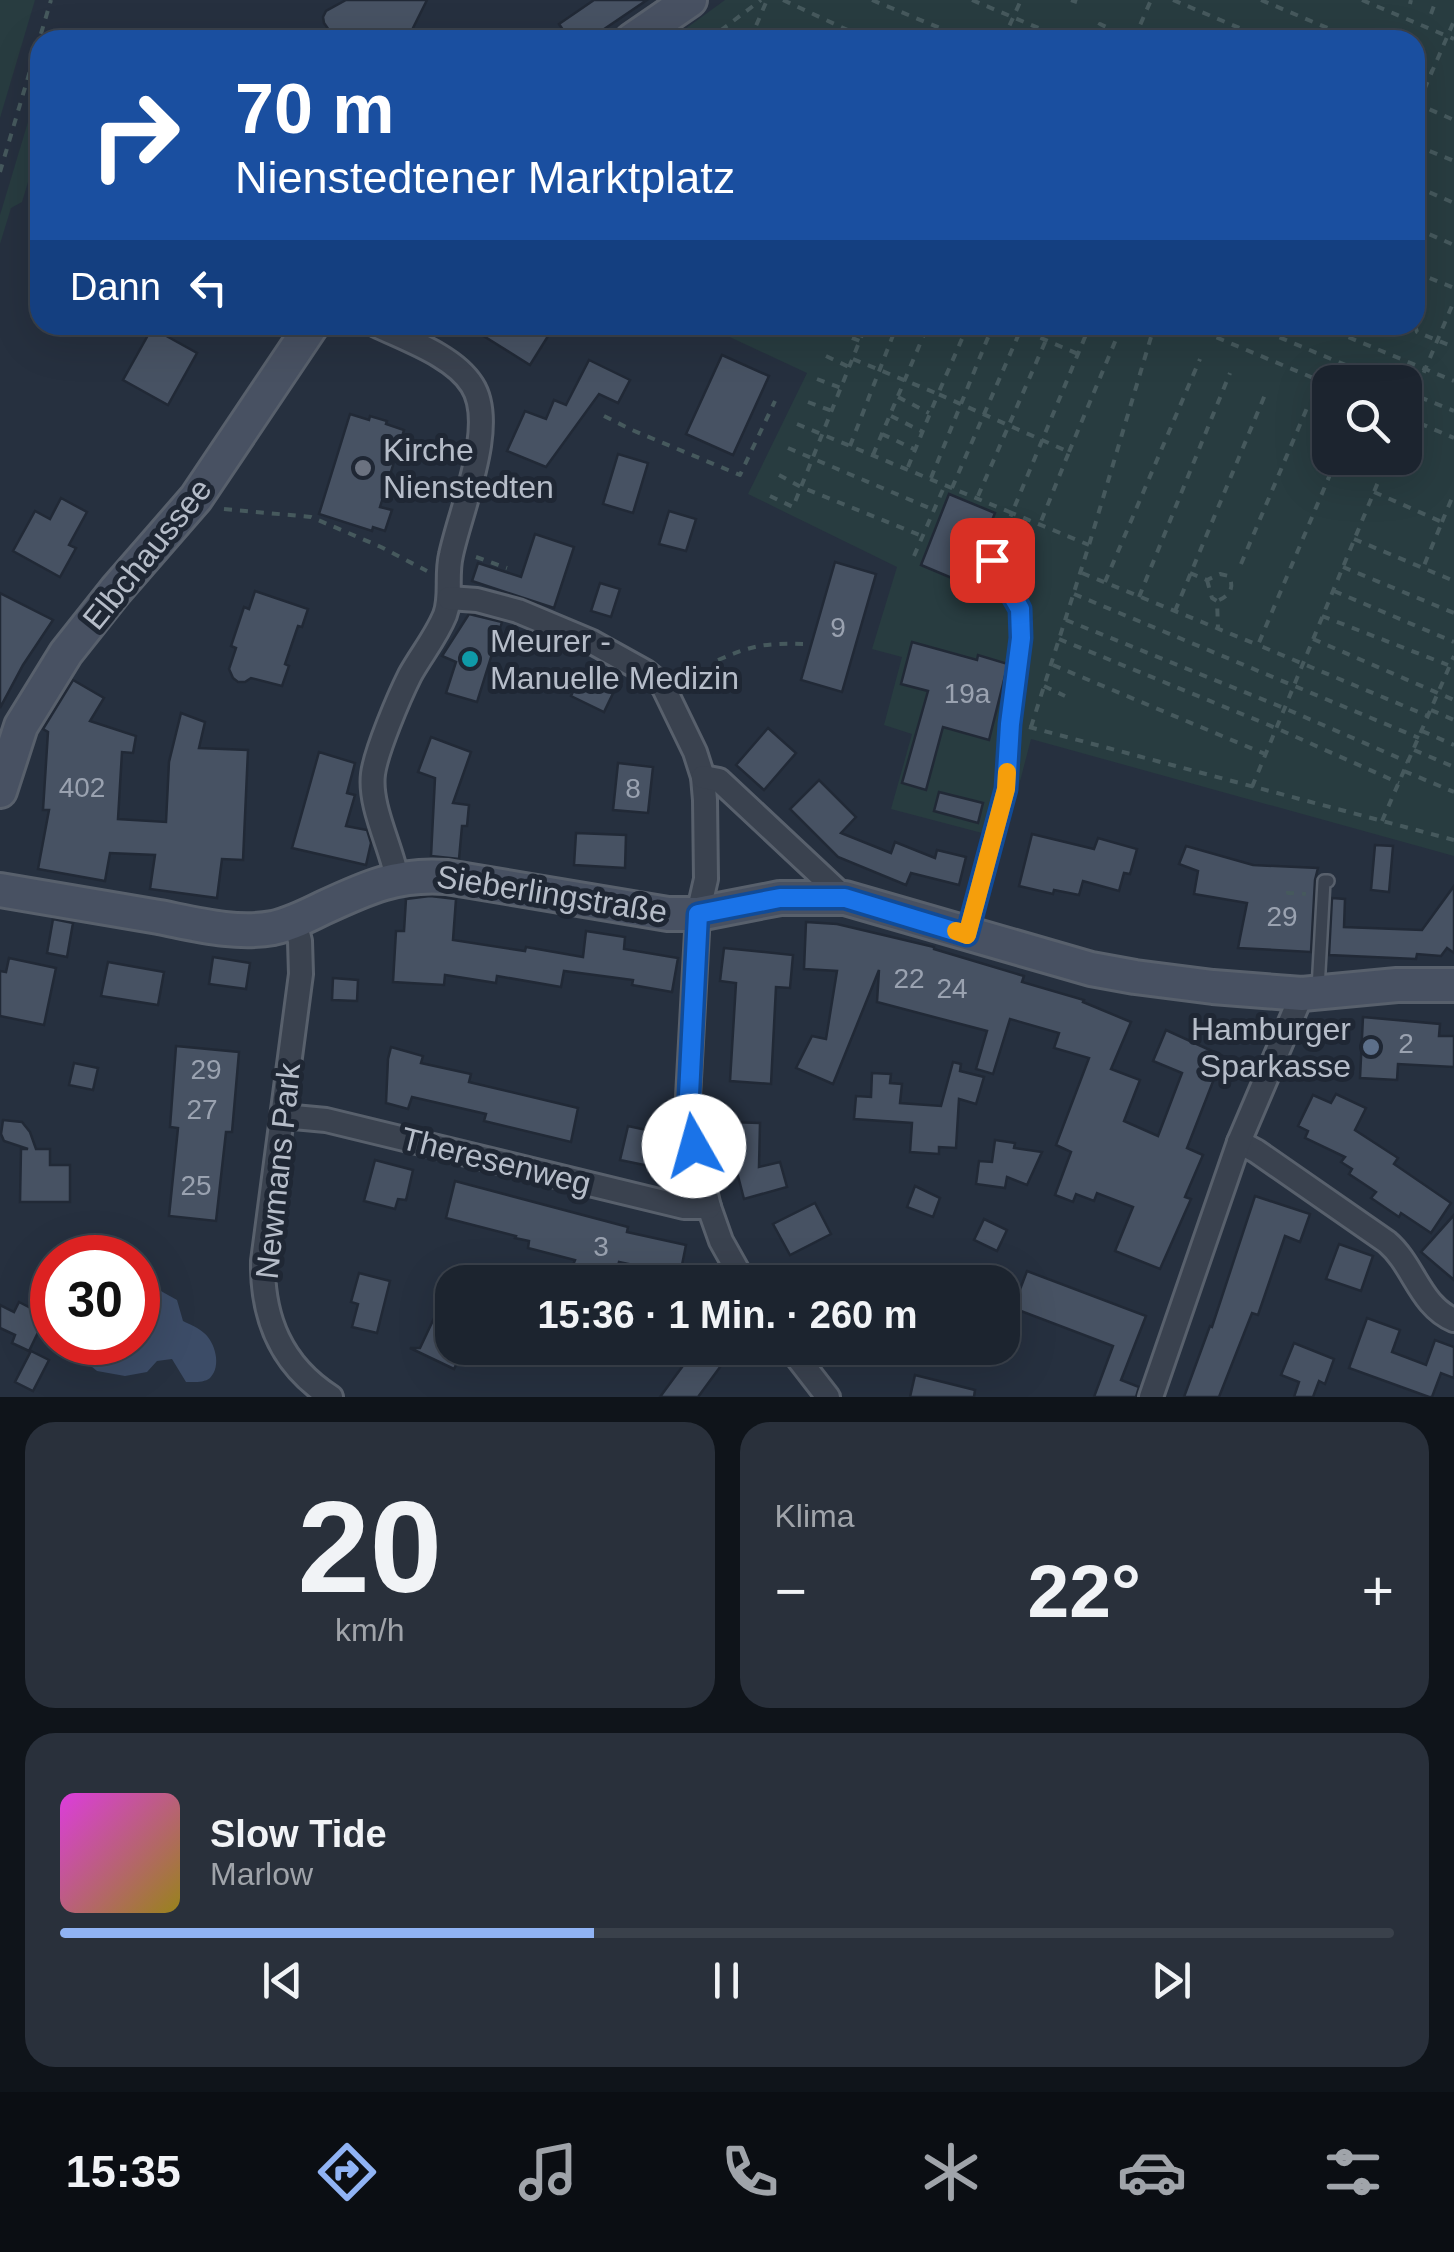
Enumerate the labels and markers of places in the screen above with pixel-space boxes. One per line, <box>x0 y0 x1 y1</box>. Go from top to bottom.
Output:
place label: Kirche Nienstedten <box>383 432 554 505</box>
marker: Kirche Nienstedten <box>352 457 374 479</box>
pin <box>950 518 1035 603</box>
place label: Meurer - Manuelle Medizin <box>490 623 739 696</box>
marker: Meurer - Manuelle Medizin <box>459 648 481 670</box>
place label: Hamburger Sparkasse <box>1191 1011 1351 1084</box>
marker: Hamburger Sparkasse <box>1360 1036 1382 1058</box>

